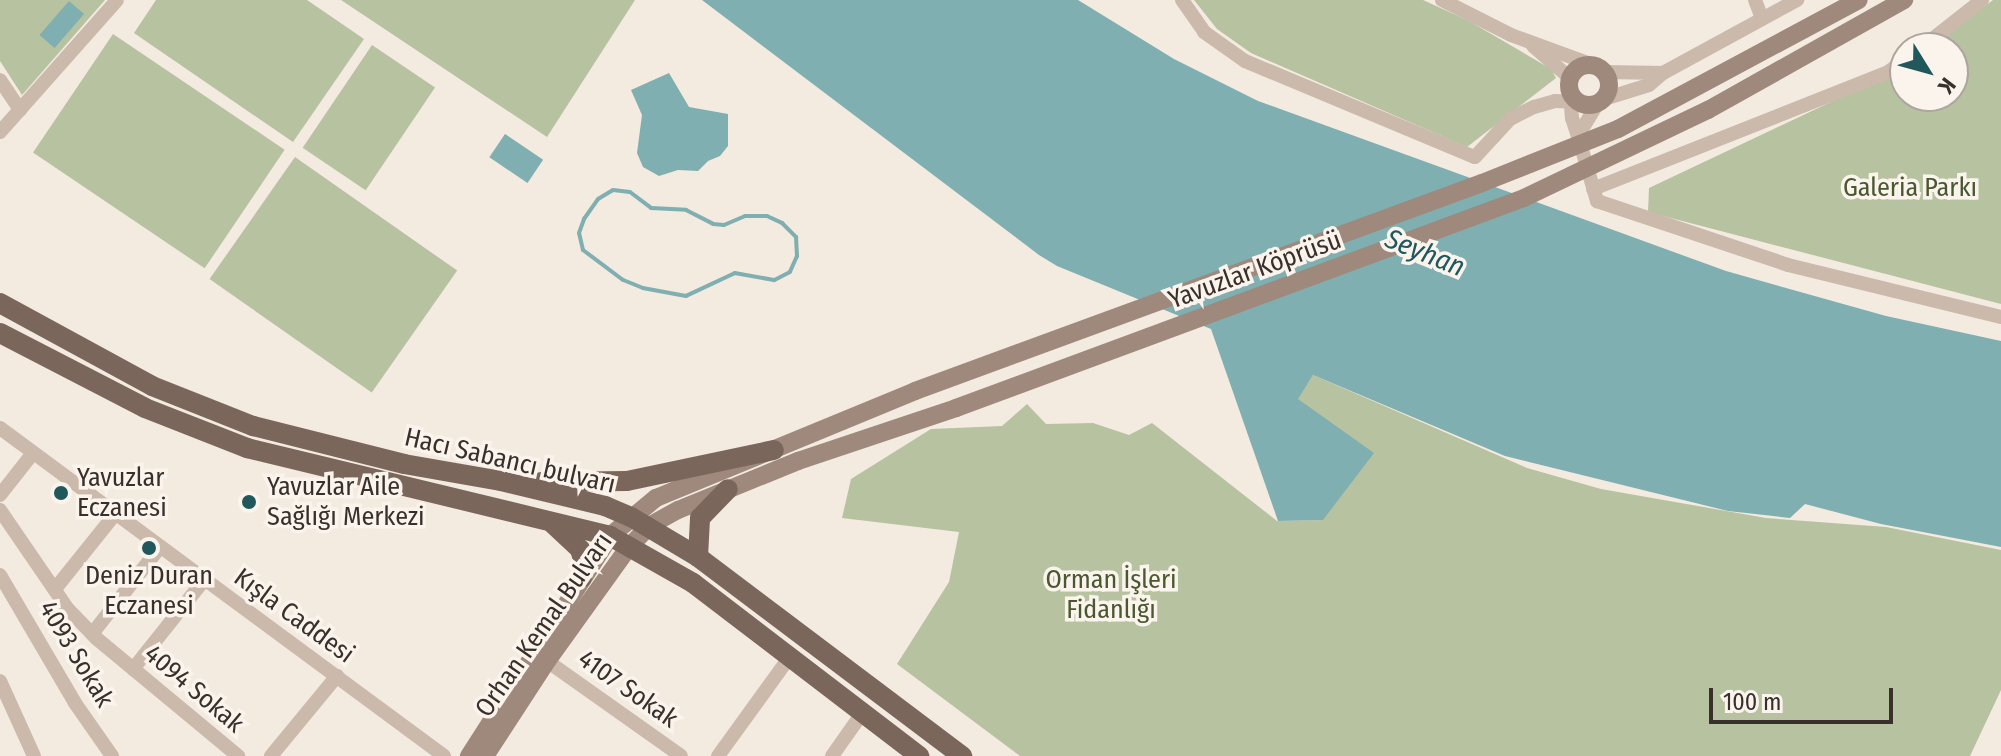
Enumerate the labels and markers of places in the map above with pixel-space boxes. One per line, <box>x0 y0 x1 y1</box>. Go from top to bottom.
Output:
place label: Yavuzlar Eczanesi <box>77 462 167 524</box>
place label: Yavuzlar Aile Sağlığı Merkezi <box>267 471 425 532</box>
marker: Yavuzlar Eczanesi <box>52 484 70 502</box>
marker: Yavuzlar Aile Sağlığı Merkezi <box>238 491 260 513</box>
marker: Deniz Duran Eczanesi <box>140 539 158 557</box>
place label: Deniz Duran Eczanesi <box>85 560 213 622</box>

